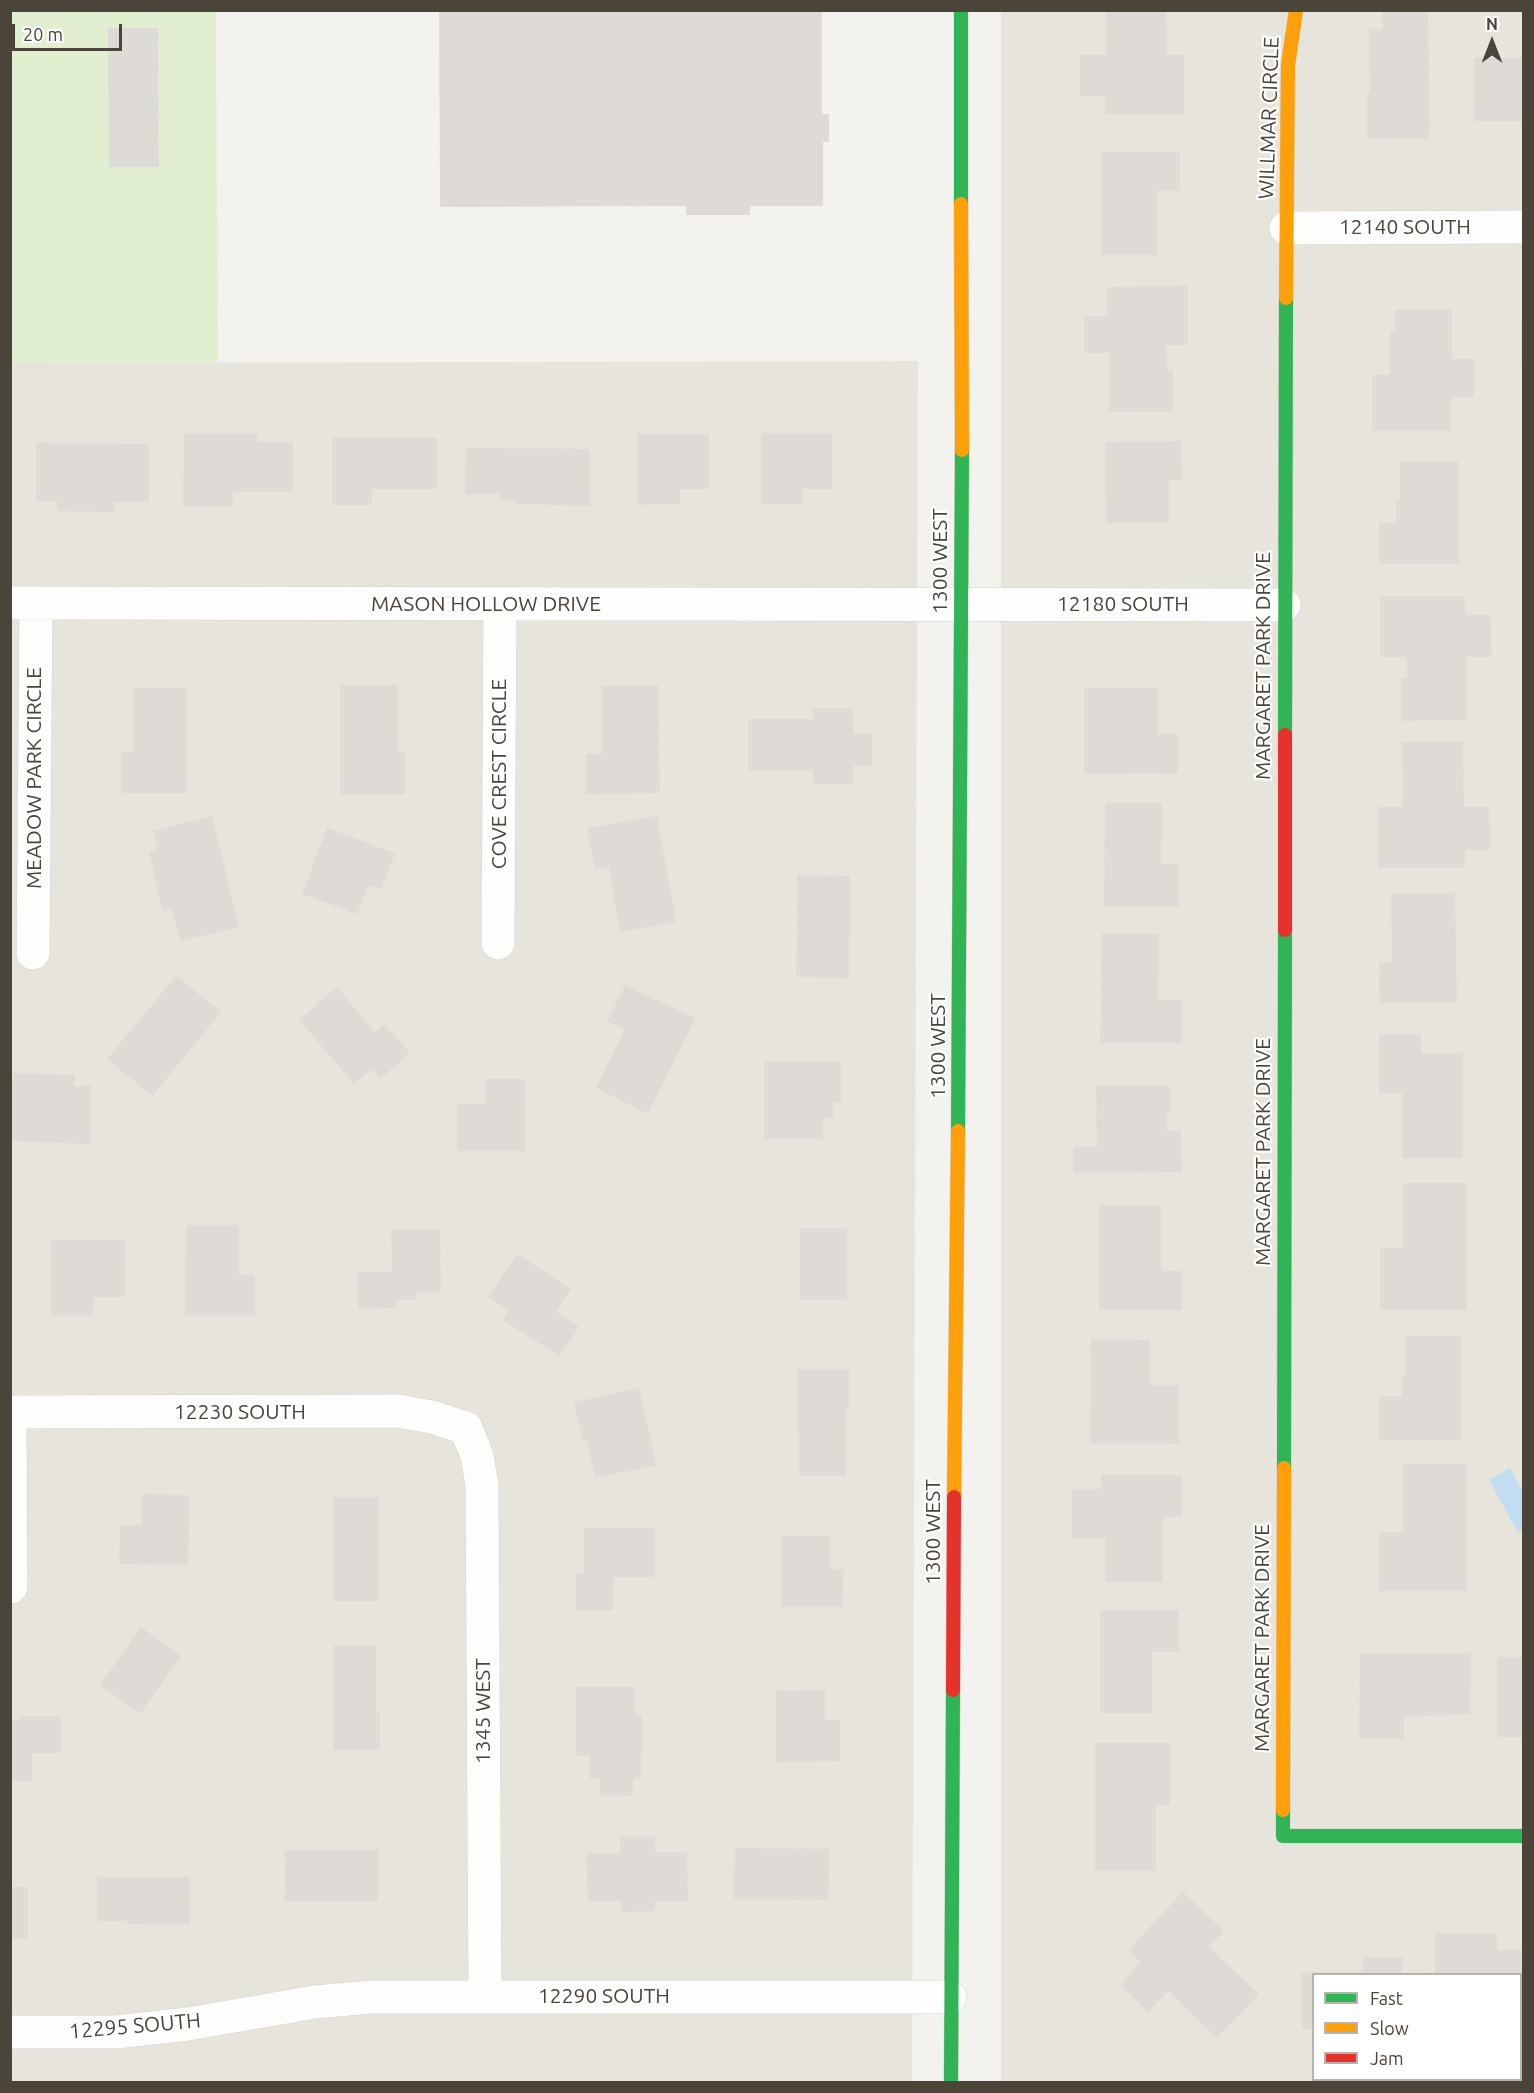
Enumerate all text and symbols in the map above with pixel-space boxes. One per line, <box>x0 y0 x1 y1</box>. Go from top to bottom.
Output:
scale bar <box>15 12 124 50</box>
north arrow <box>1462 12 1522 72</box>
text: N <box>1486 15 1498 33</box>
text: 20 m <box>23 24 63 44</box>
street label: WILLMAR CIRCLE <box>1254 36 1284 200</box>
street label: 12140 SOUTH <box>1339 214 1471 240</box>
street label: 1300 WEST <box>927 508 953 614</box>
street label: MARGARET PARK DRIVE <box>1250 552 1276 780</box>
street label: MASON HOLLOW DRIVE <box>371 591 601 617</box>
street label: 12180 SOUTH <box>1057 591 1189 617</box>
street label: MEADOW PARK CIRCLE <box>21 667 47 889</box>
street label: COVE CREST CIRCLE <box>486 679 512 869</box>
street label: 1300 WEST <box>925 993 951 1099</box>
street label: MARGARET PARK DRIVE <box>1250 1038 1276 1266</box>
street label: 12230 SOUTH <box>174 1399 306 1425</box>
street label: 1300 WEST <box>920 1479 946 1585</box>
street label: MARGARET PARK DRIVE <box>1249 1524 1275 1752</box>
street label: 1345 WEST <box>470 1658 496 1764</box>
legend <box>1312 1973 1522 2081</box>
street label: 12290 SOUTH <box>538 1983 670 2009</box>
text: Fast <box>1370 1988 1403 2008</box>
street label: 12295 SOUTH <box>68 2008 202 2044</box>
text: Slow <box>1370 2018 1409 2038</box>
text: Jam <box>1370 2048 1404 2068</box>

